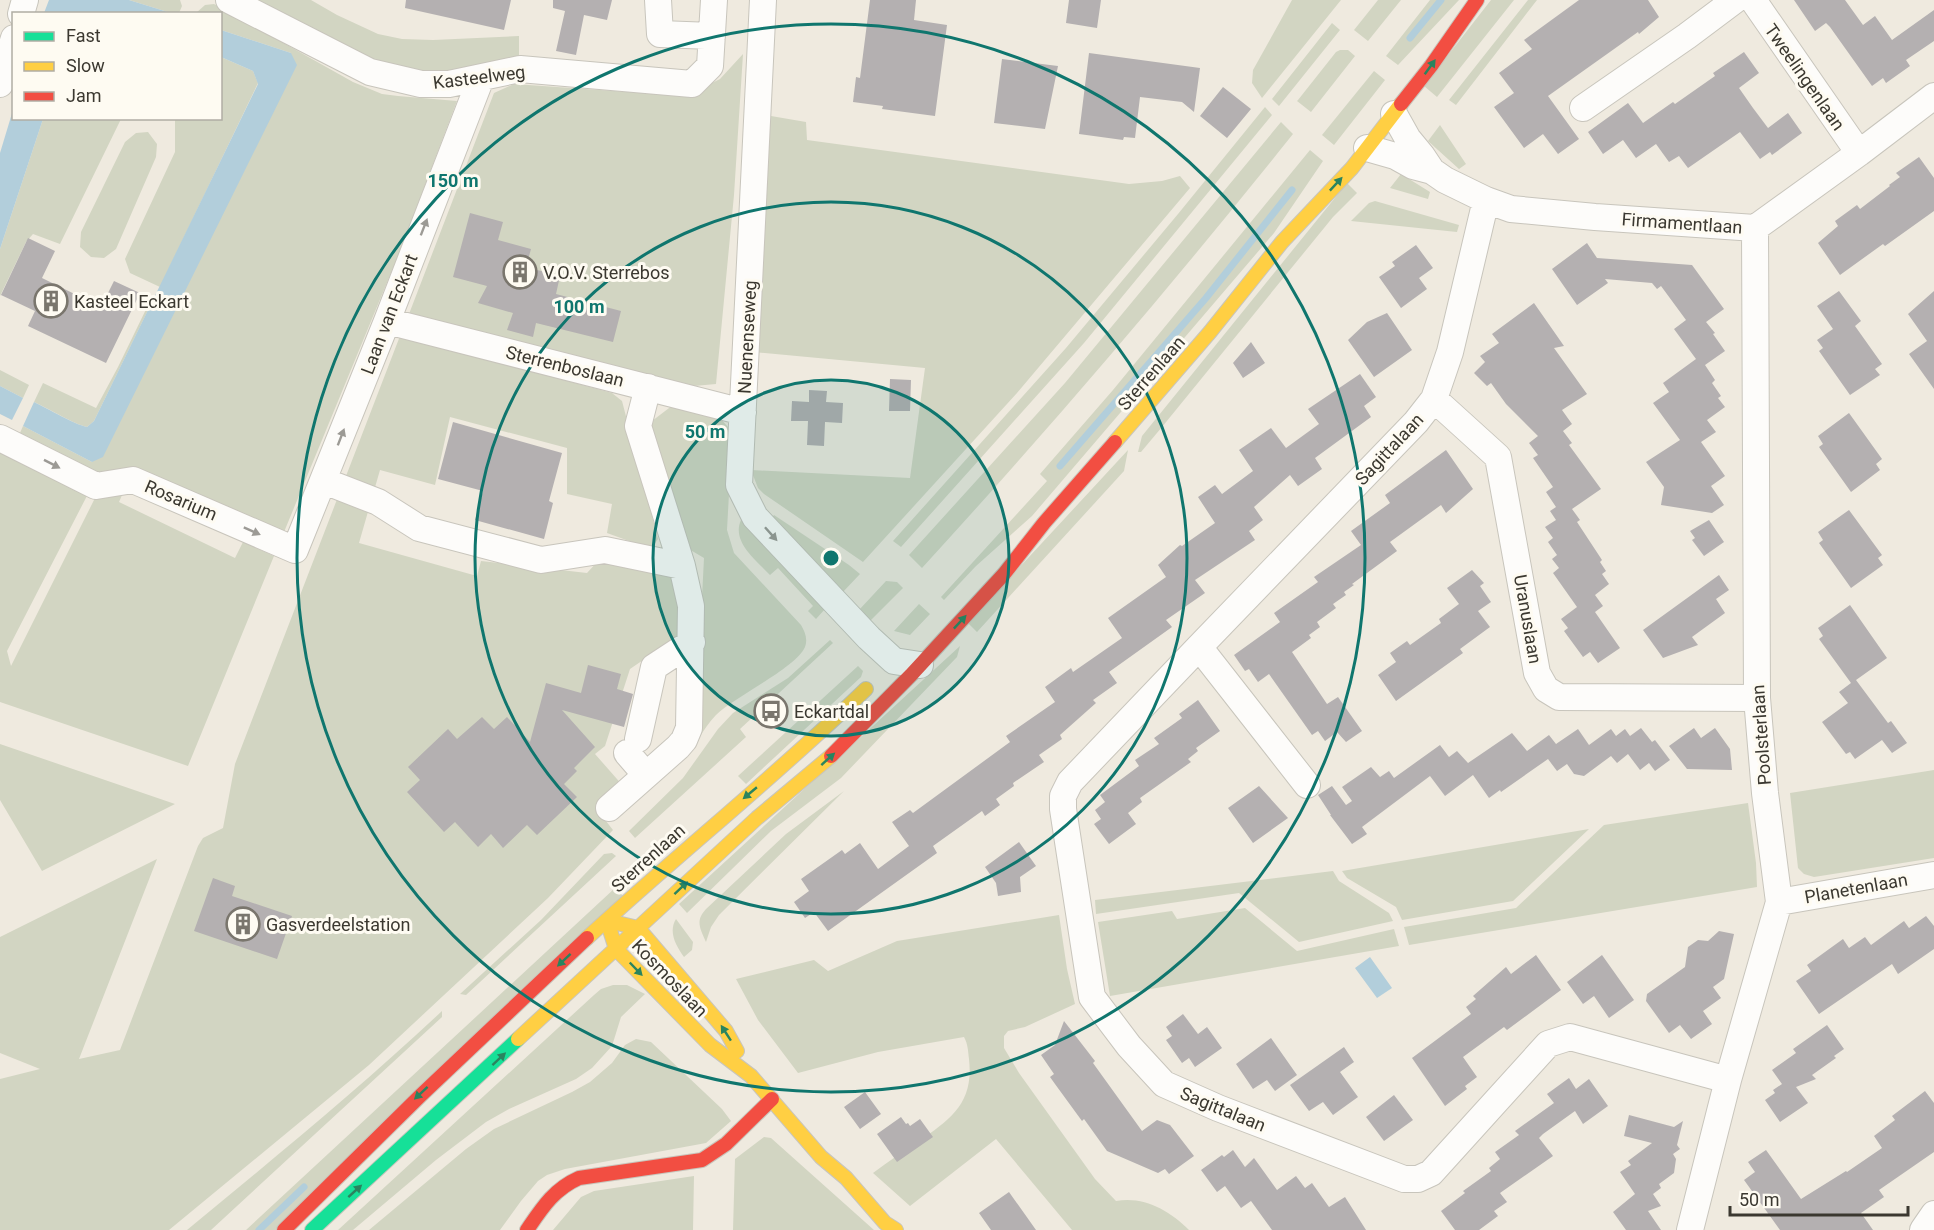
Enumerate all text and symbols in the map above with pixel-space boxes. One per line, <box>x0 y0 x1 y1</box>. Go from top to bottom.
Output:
legend <box>12 12 222 120</box>
street label: Tweelingenlaan <box>1761 20 1849 134</box>
text: Fast <box>66 25 101 46</box>
text: Slow <box>66 55 105 76</box>
one-way arrow <box>1424 60 1436 76</box>
street label: Kasteelweg <box>432 61 526 93</box>
text: Jam <box>66 85 102 106</box>
text: 150 m <box>427 170 479 191</box>
one-way arrow <box>1329 177 1343 192</box>
street label: Firmamentlaan <box>1621 208 1743 238</box>
one-way arrow <box>419 218 429 236</box>
street label: Laan van Eckart <box>356 251 422 377</box>
building icon: V.O.V. Sterrebos <box>502 254 538 290</box>
place label: V.O.V. Sterrebos <box>543 262 670 283</box>
street label: Nuenenseweg <box>734 280 760 394</box>
building icon: Kasteel Eckart <box>33 283 69 319</box>
place label: Kasteel Eckart <box>74 291 189 312</box>
text: 100 m <box>553 296 605 317</box>
street label: Sterrenlaan <box>1113 332 1189 414</box>
street label: Sterrenboslaan <box>504 341 626 391</box>
street label: Sagittalaan <box>1350 409 1428 489</box>
text: 50 m <box>685 421 725 442</box>
one-way arrow <box>337 428 346 446</box>
one-way arrow <box>44 460 61 469</box>
street label: Rosarium <box>142 475 220 525</box>
one-way arrow <box>244 526 262 536</box>
one-way arrow <box>764 526 777 541</box>
centre of rings <box>821 548 841 568</box>
street label: Uranuslaan <box>1510 573 1546 665</box>
one-way arrow <box>953 615 967 630</box>
street label: Poolsterlaan <box>1747 684 1775 786</box>
bus stop icon: Eckartdal <box>753 693 789 729</box>
place label: Eckartdal <box>794 701 869 722</box>
one-way arrow <box>820 752 835 766</box>
one-way arrow <box>743 786 758 799</box>
street label: Sterrenlaan <box>607 820 689 896</box>
street label: Planetenlaan <box>1803 869 1909 907</box>
one-way arrow <box>674 882 688 896</box>
building icon: Gasverdeelstation <box>225 906 261 942</box>
place label: Gasverdeelstation <box>266 914 410 935</box>
street label: Kosmoslaan <box>628 935 712 1021</box>
one-way arrow <box>557 953 572 966</box>
one-way arrow <box>629 962 643 977</box>
one-way arrow <box>721 1025 732 1041</box>
one-way arrow <box>491 1052 506 1066</box>
street label: Sagittalaan <box>1177 1082 1269 1136</box>
one-way arrow <box>414 1086 429 1100</box>
scale bar <box>1730 1179 1908 1217</box>
one-way arrow <box>347 1185 362 1198</box>
text: 50 m <box>1739 1189 1779 1210</box>

